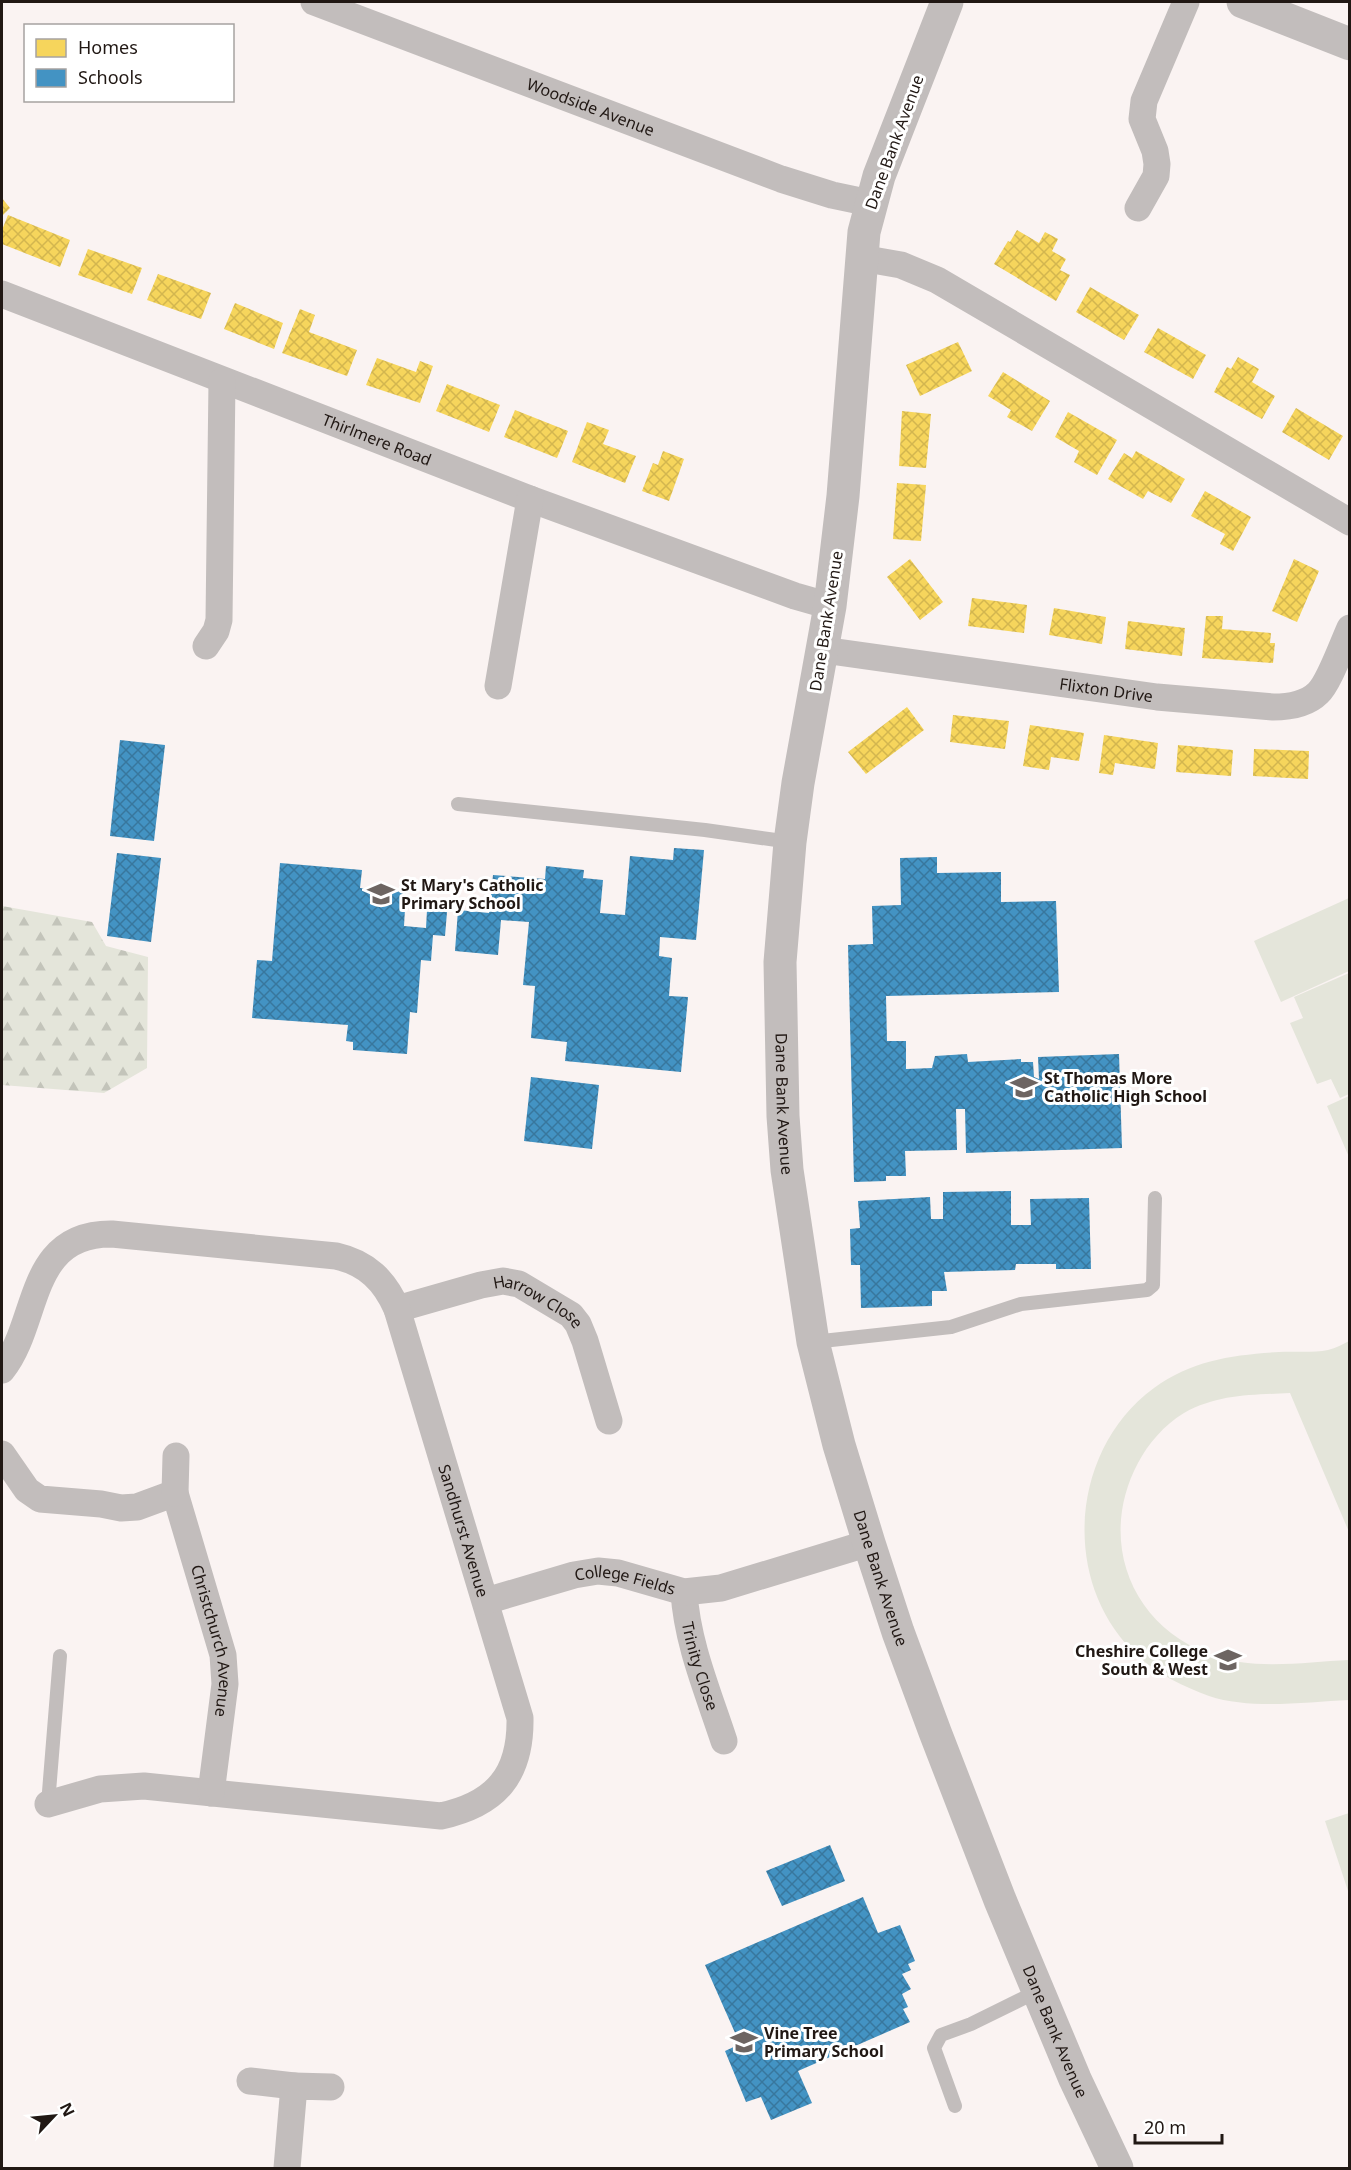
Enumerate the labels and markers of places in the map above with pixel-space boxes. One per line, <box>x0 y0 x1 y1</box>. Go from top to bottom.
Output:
place label: St Mary's Catholic Primary School <box>401 874 544 914</box>
school or university icon: St Mary's Catholic Primary School <box>366 879 396 909</box>
place label: St Thomas More Catholic High School <box>1044 1067 1207 1107</box>
school or university icon: St Thomas More Catholic High School <box>1009 1072 1039 1102</box>
place label: Cheshire College South & West <box>1075 1640 1208 1680</box>
school or university icon: Cheshire College South & West <box>1213 1645 1243 1675</box>
place label: Vine Tree Primary School <box>764 2022 884 2062</box>
school or university icon: Vine Tree Primary School <box>729 2027 759 2057</box>

